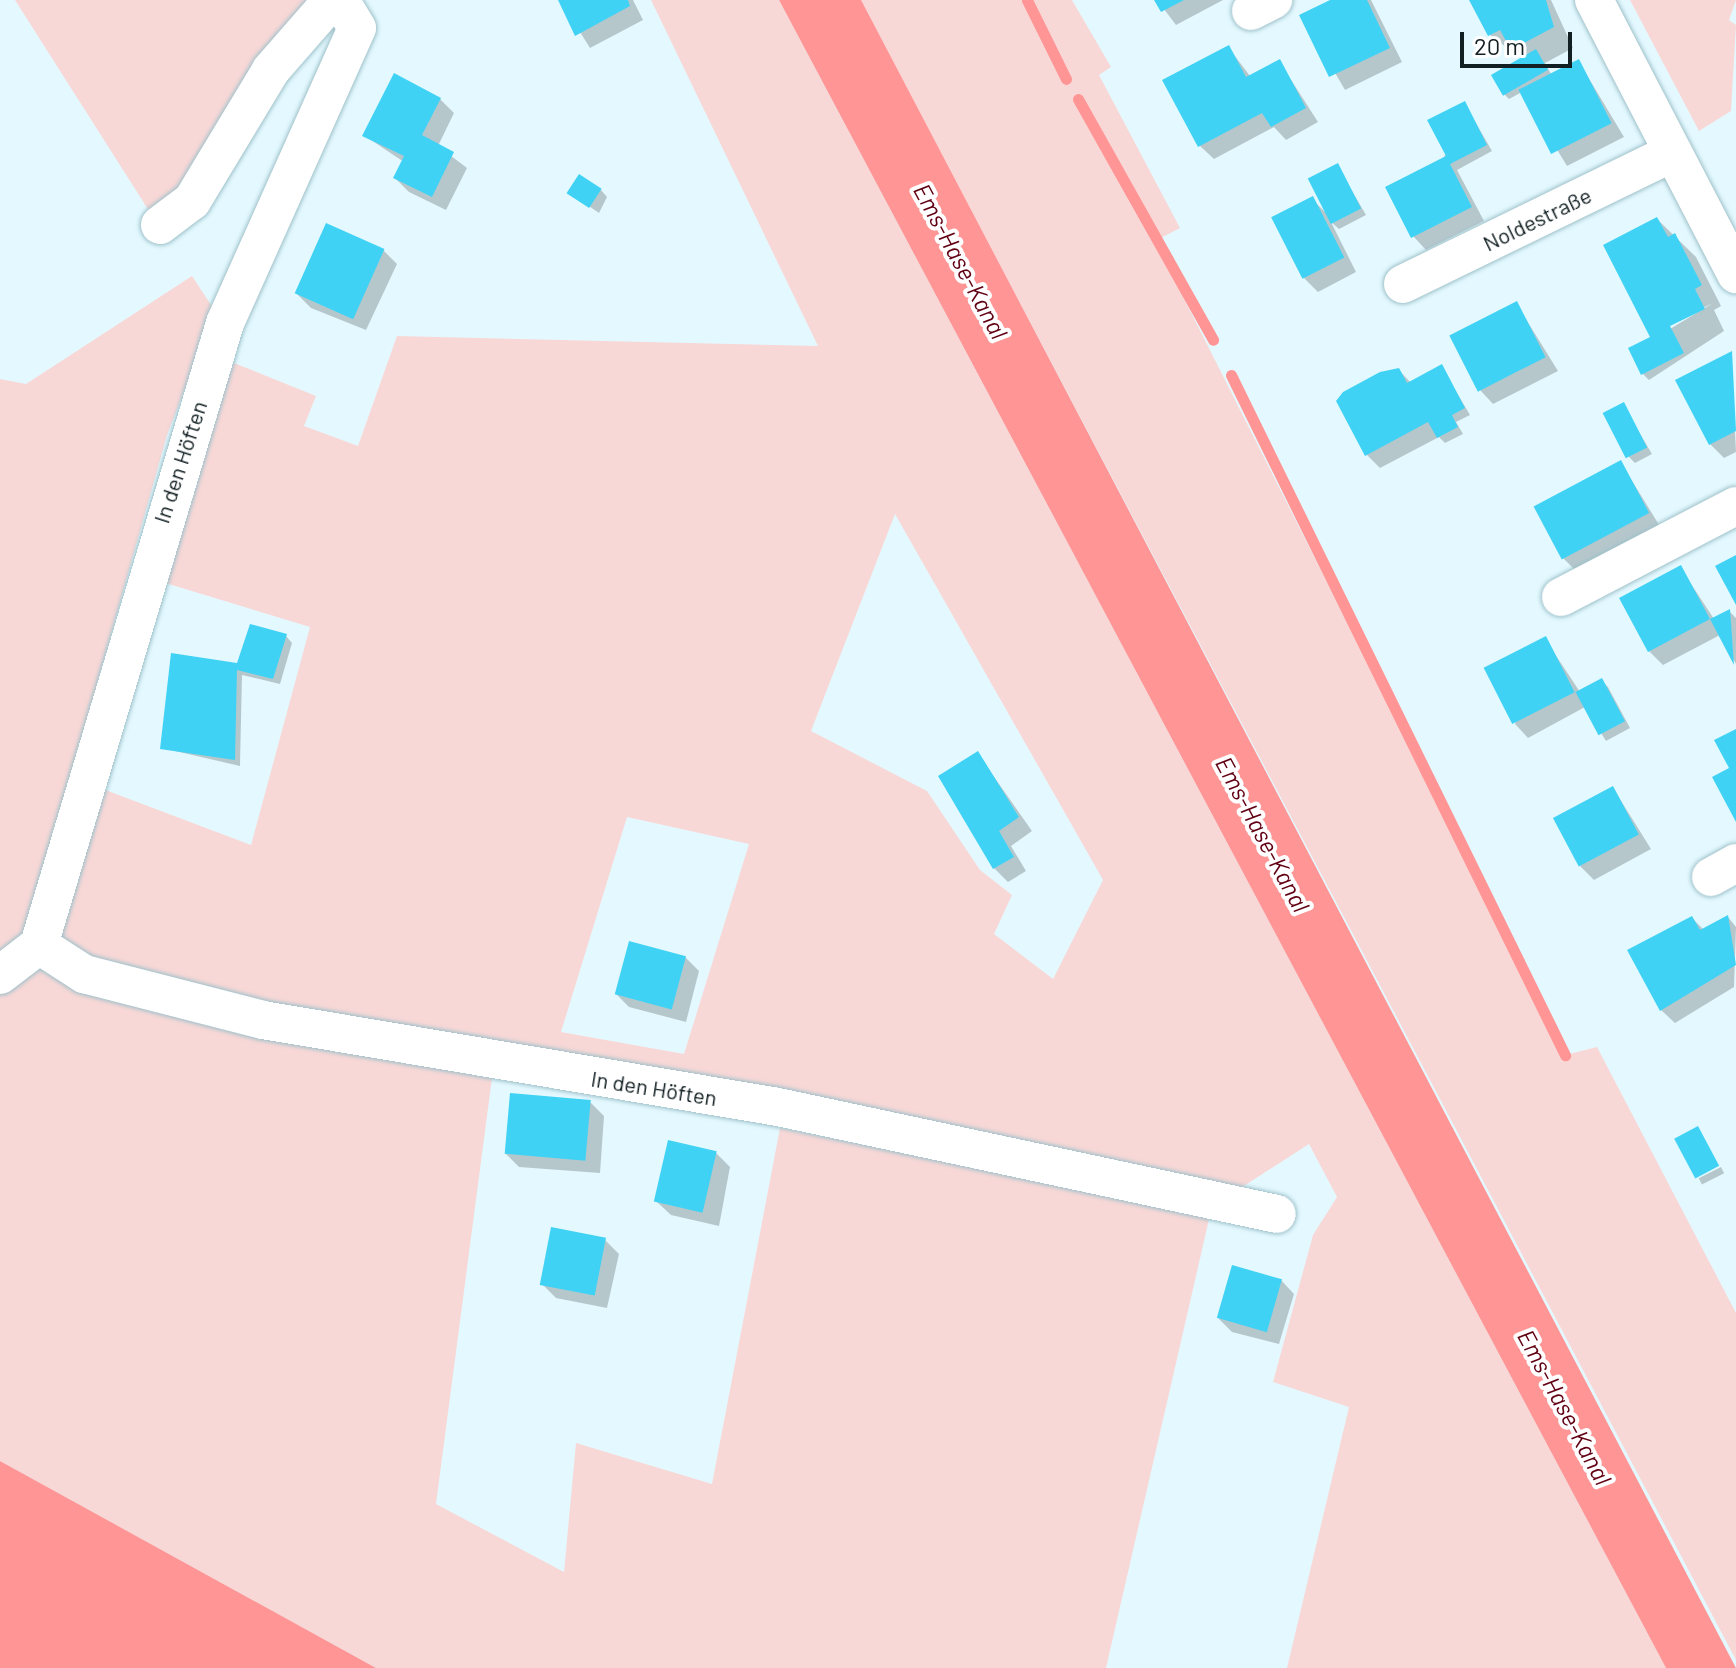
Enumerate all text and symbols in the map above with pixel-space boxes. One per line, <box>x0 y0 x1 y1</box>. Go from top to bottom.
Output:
scale bar <box>1464 16 1576 66</box>
text: 20 m <box>1474 31 1525 60</box>
water label: Ems-Hase-Kanal <box>908 178 1014 344</box>
street label: Noldestraße <box>1479 181 1595 257</box>
street label: In den Höften <box>148 397 212 527</box>
water label: Ems-Hase-Kanal <box>1210 751 1316 917</box>
street label: In den Höften <box>589 1065 719 1111</box>
water label: Ems-Hase-Kanal <box>1512 1324 1618 1490</box>

